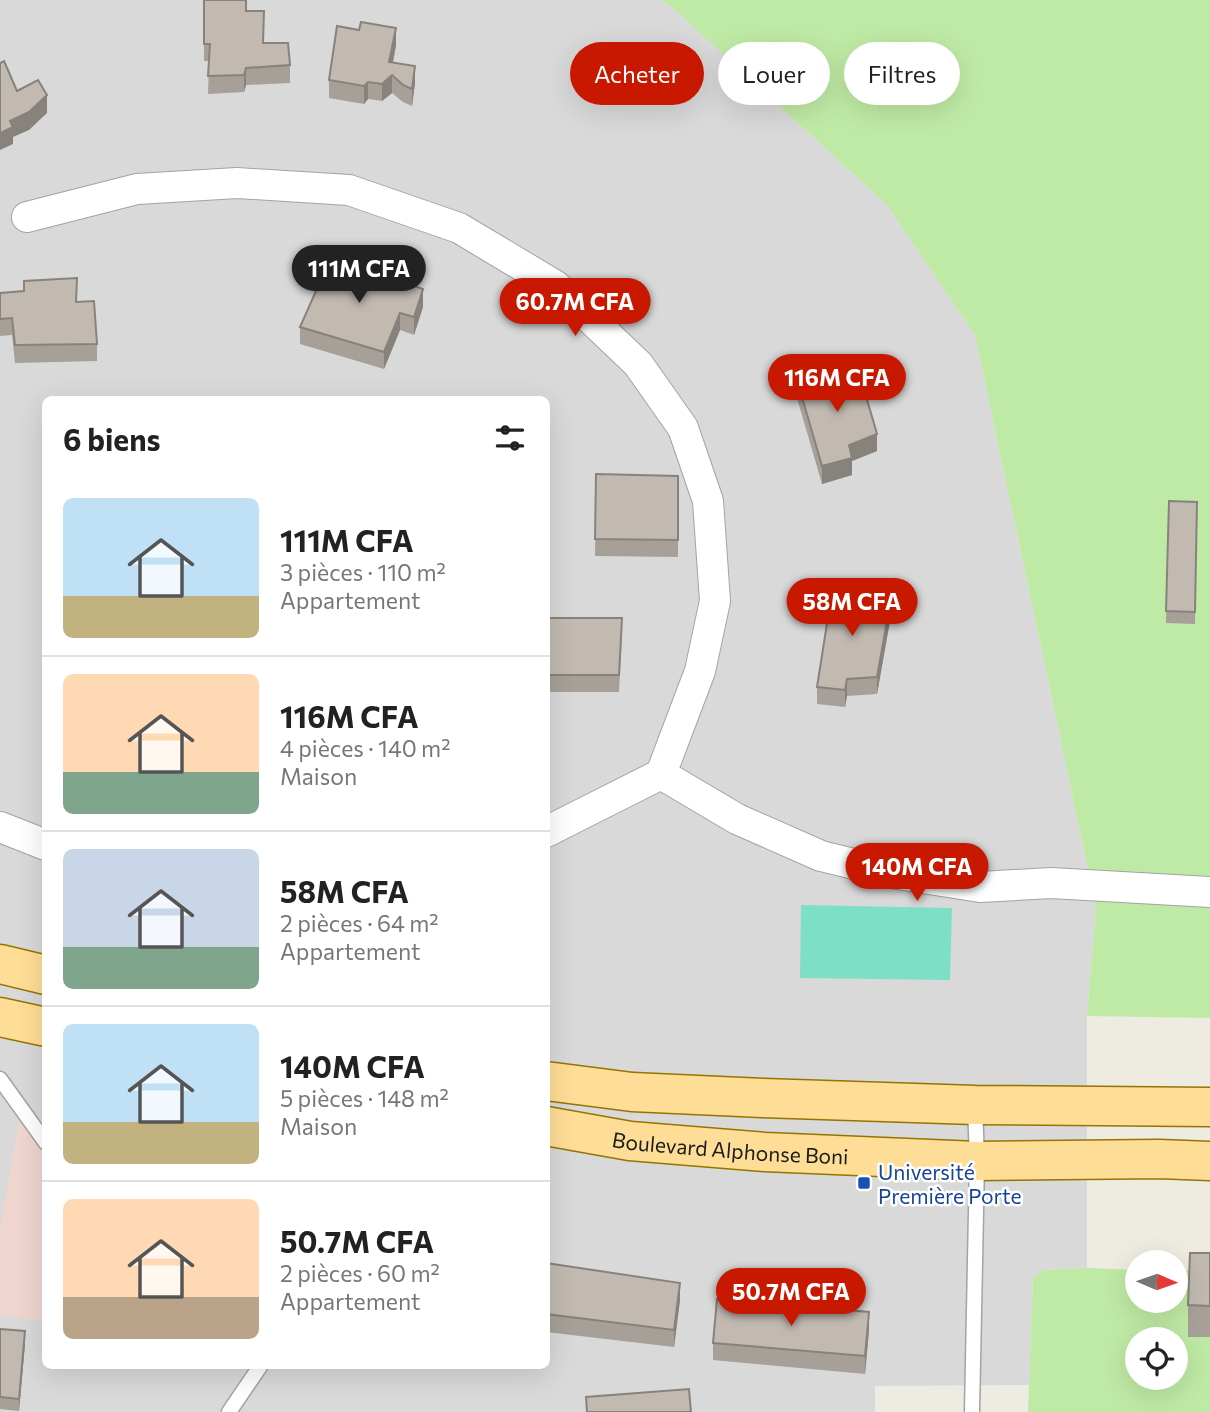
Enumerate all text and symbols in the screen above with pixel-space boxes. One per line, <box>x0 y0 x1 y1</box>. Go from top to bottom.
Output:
chip: Acheter <box>570 42 704 105</box>
chip: Louer <box>718 42 830 105</box>
chip: Filtres <box>844 42 960 105</box>
pin: 111M CFA <box>287 246 431 305</box>
text: 111M CFA <box>308 254 410 282</box>
pin: 60.7M CFA <box>495 278 655 338</box>
text: 60.7M CFA <box>516 287 634 315</box>
pin: 116M CFA <box>765 354 909 414</box>
text: 116M CFA <box>784 363 890 391</box>
icon: filters <box>491 419 529 457</box>
text: 6 biens <box>63 420 161 457</box>
text: 111M CFA <box>280 521 414 558</box>
icon: home <box>119 526 203 610</box>
text: 3 pièces · 110 m² <box>280 558 446 586</box>
pin: 58M CFA <box>787 578 917 638</box>
text: Appartement <box>280 586 421 614</box>
text: 58M CFA <box>803 587 901 615</box>
text: 116M CFA <box>280 697 418 734</box>
icon: home <box>119 702 203 786</box>
text: 4 pièces · 140 m² <box>280 734 450 762</box>
text: Maison <box>280 762 357 790</box>
pin: 140M CFA <box>845 844 989 903</box>
text: 140M CFA <box>862 852 972 880</box>
text: 58M CFA <box>280 872 409 909</box>
icon: home <box>119 877 203 961</box>
text: 2 pièces · 64 m² <box>280 909 439 937</box>
text: Appartement <box>280 937 421 965</box>
text: 140M CFA <box>280 1047 425 1084</box>
icon: home <box>119 1052 203 1136</box>
text: 5 pièces · 148 m² <box>280 1084 449 1112</box>
text: Maison <box>280 1112 357 1140</box>
street label: Boulevard Alphonse Boni <box>610 1126 849 1168</box>
place label: Université Première Porte <box>878 1159 1022 1208</box>
marker: Université Première Porte <box>856 1175 872 1191</box>
text: 50.7M CFA <box>280 1222 434 1259</box>
icon: home <box>119 1227 203 1311</box>
north arrow <box>1125 1250 1188 1312</box>
map controls <box>1125 1250 1188 1390</box>
text: 2 pièces · 60 m² <box>280 1259 440 1287</box>
pin: 50.7M CFA <box>711 1268 871 1328</box>
text: 50.7M CFA <box>732 1277 850 1305</box>
text: Appartement <box>280 1287 421 1315</box>
button: locate <box>1125 1327 1188 1390</box>

